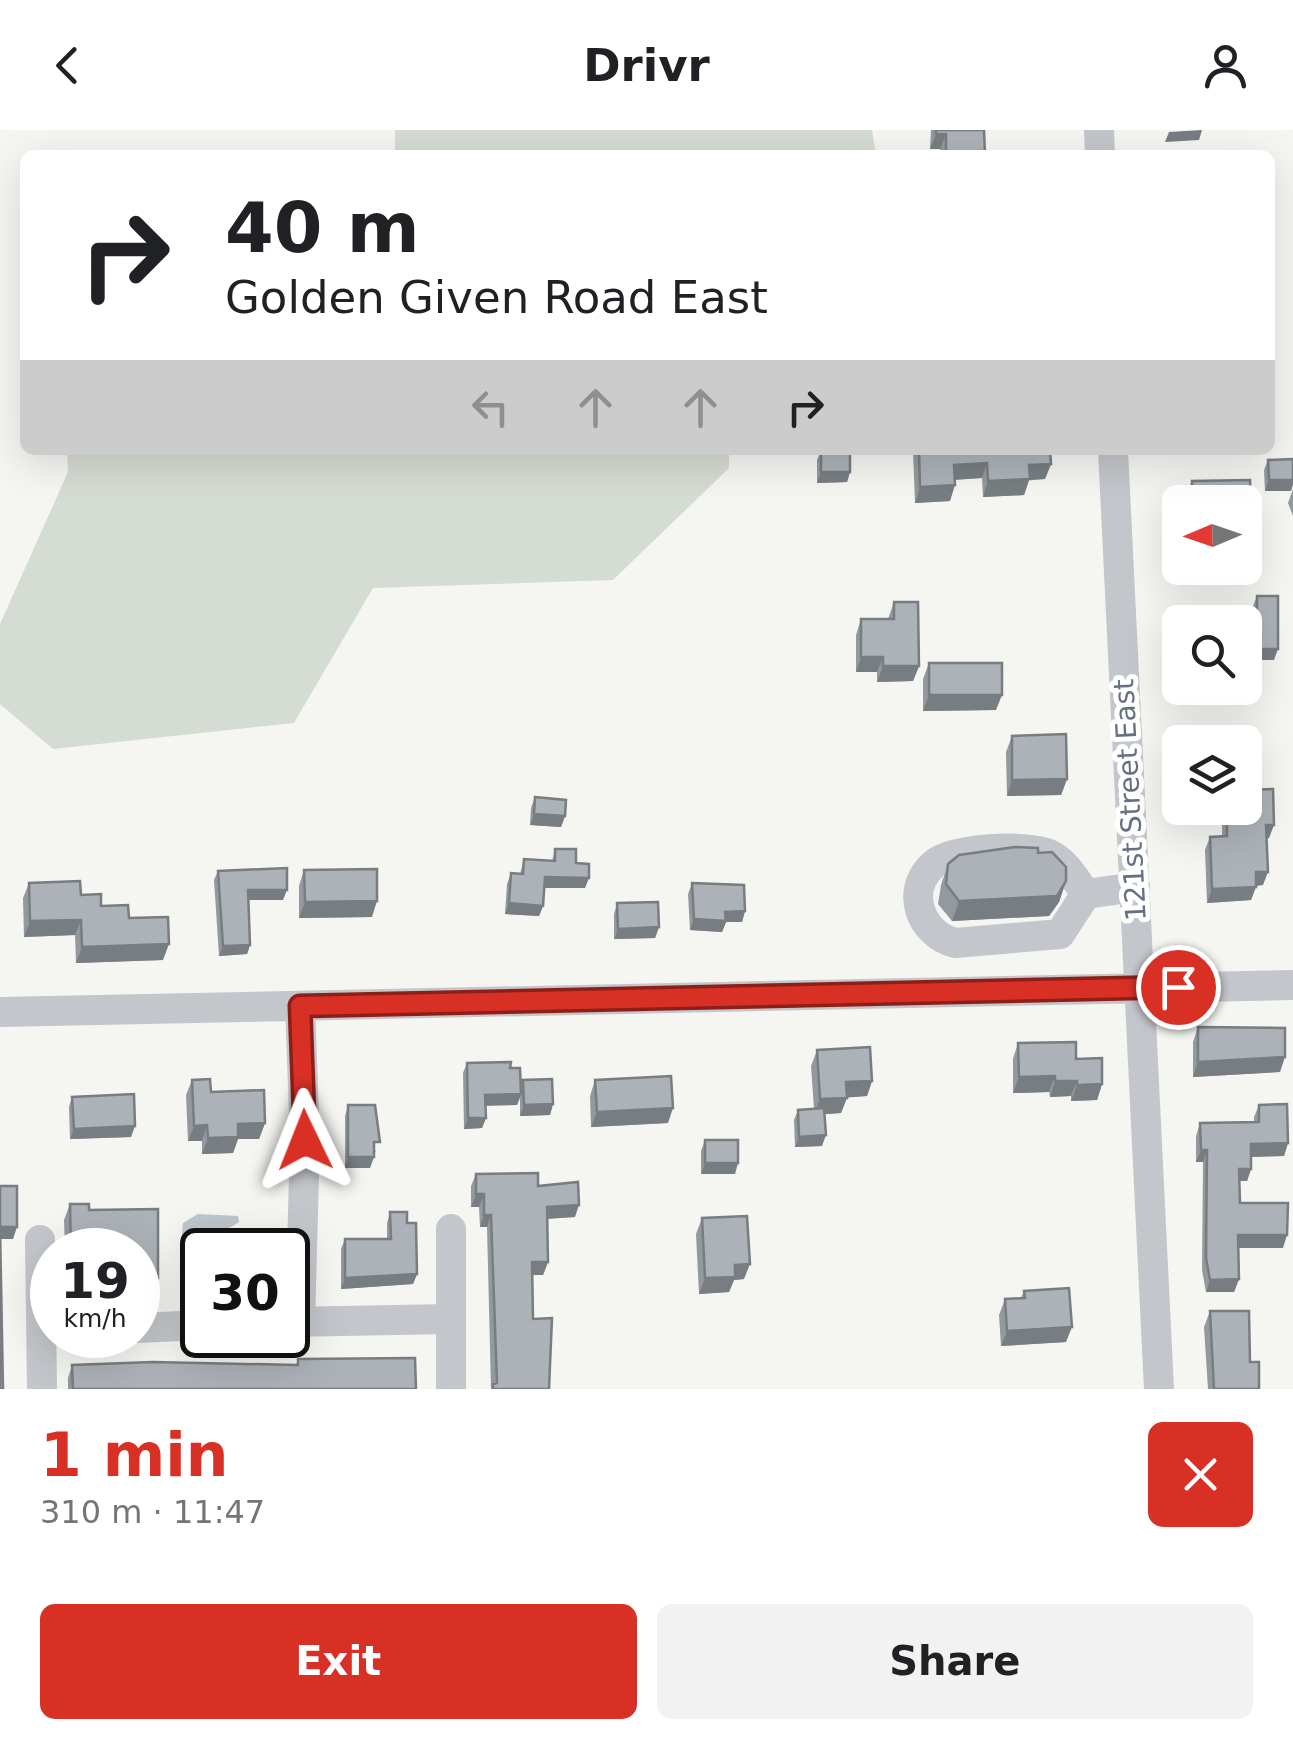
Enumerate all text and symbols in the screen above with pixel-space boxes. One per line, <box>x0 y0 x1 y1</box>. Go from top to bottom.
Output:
icon: back <box>40 38 95 93</box>
icon: person <box>1198 38 1253 93</box>
text: Drivr <box>583 39 710 92</box>
text: 40 m <box>225 187 420 269</box>
icon: right <box>60 190 190 320</box>
text: Golden Given Road East <box>225 271 768 324</box>
icon: left <box>463 380 518 435</box>
icon: ahead <box>568 380 623 435</box>
icon: ahead <box>673 380 728 435</box>
icon: right <box>778 380 833 435</box>
north arrow <box>1162 485 1262 585</box>
map controls <box>1162 485 1262 825</box>
button: search <box>1162 605 1262 705</box>
street label: 121st Street East <box>1107 678 1153 922</box>
button: layers <box>1162 725 1262 825</box>
pin <box>1136 945 1221 1030</box>
icon: arrive <box>1151 960 1206 1015</box>
position arrow <box>253 1088 357 1192</box>
speed limit sign: 30 <box>180 1228 310 1358</box>
text: 19 <box>60 1252 130 1310</box>
text: km/h <box>63 1304 127 1333</box>
text: 1 min <box>40 1420 228 1490</box>
button: close <box>1148 1422 1253 1527</box>
text: 310 m · 11:47 <box>40 1493 265 1531</box>
button: Exit <box>40 1604 637 1719</box>
button: Share <box>657 1604 1253 1719</box>

